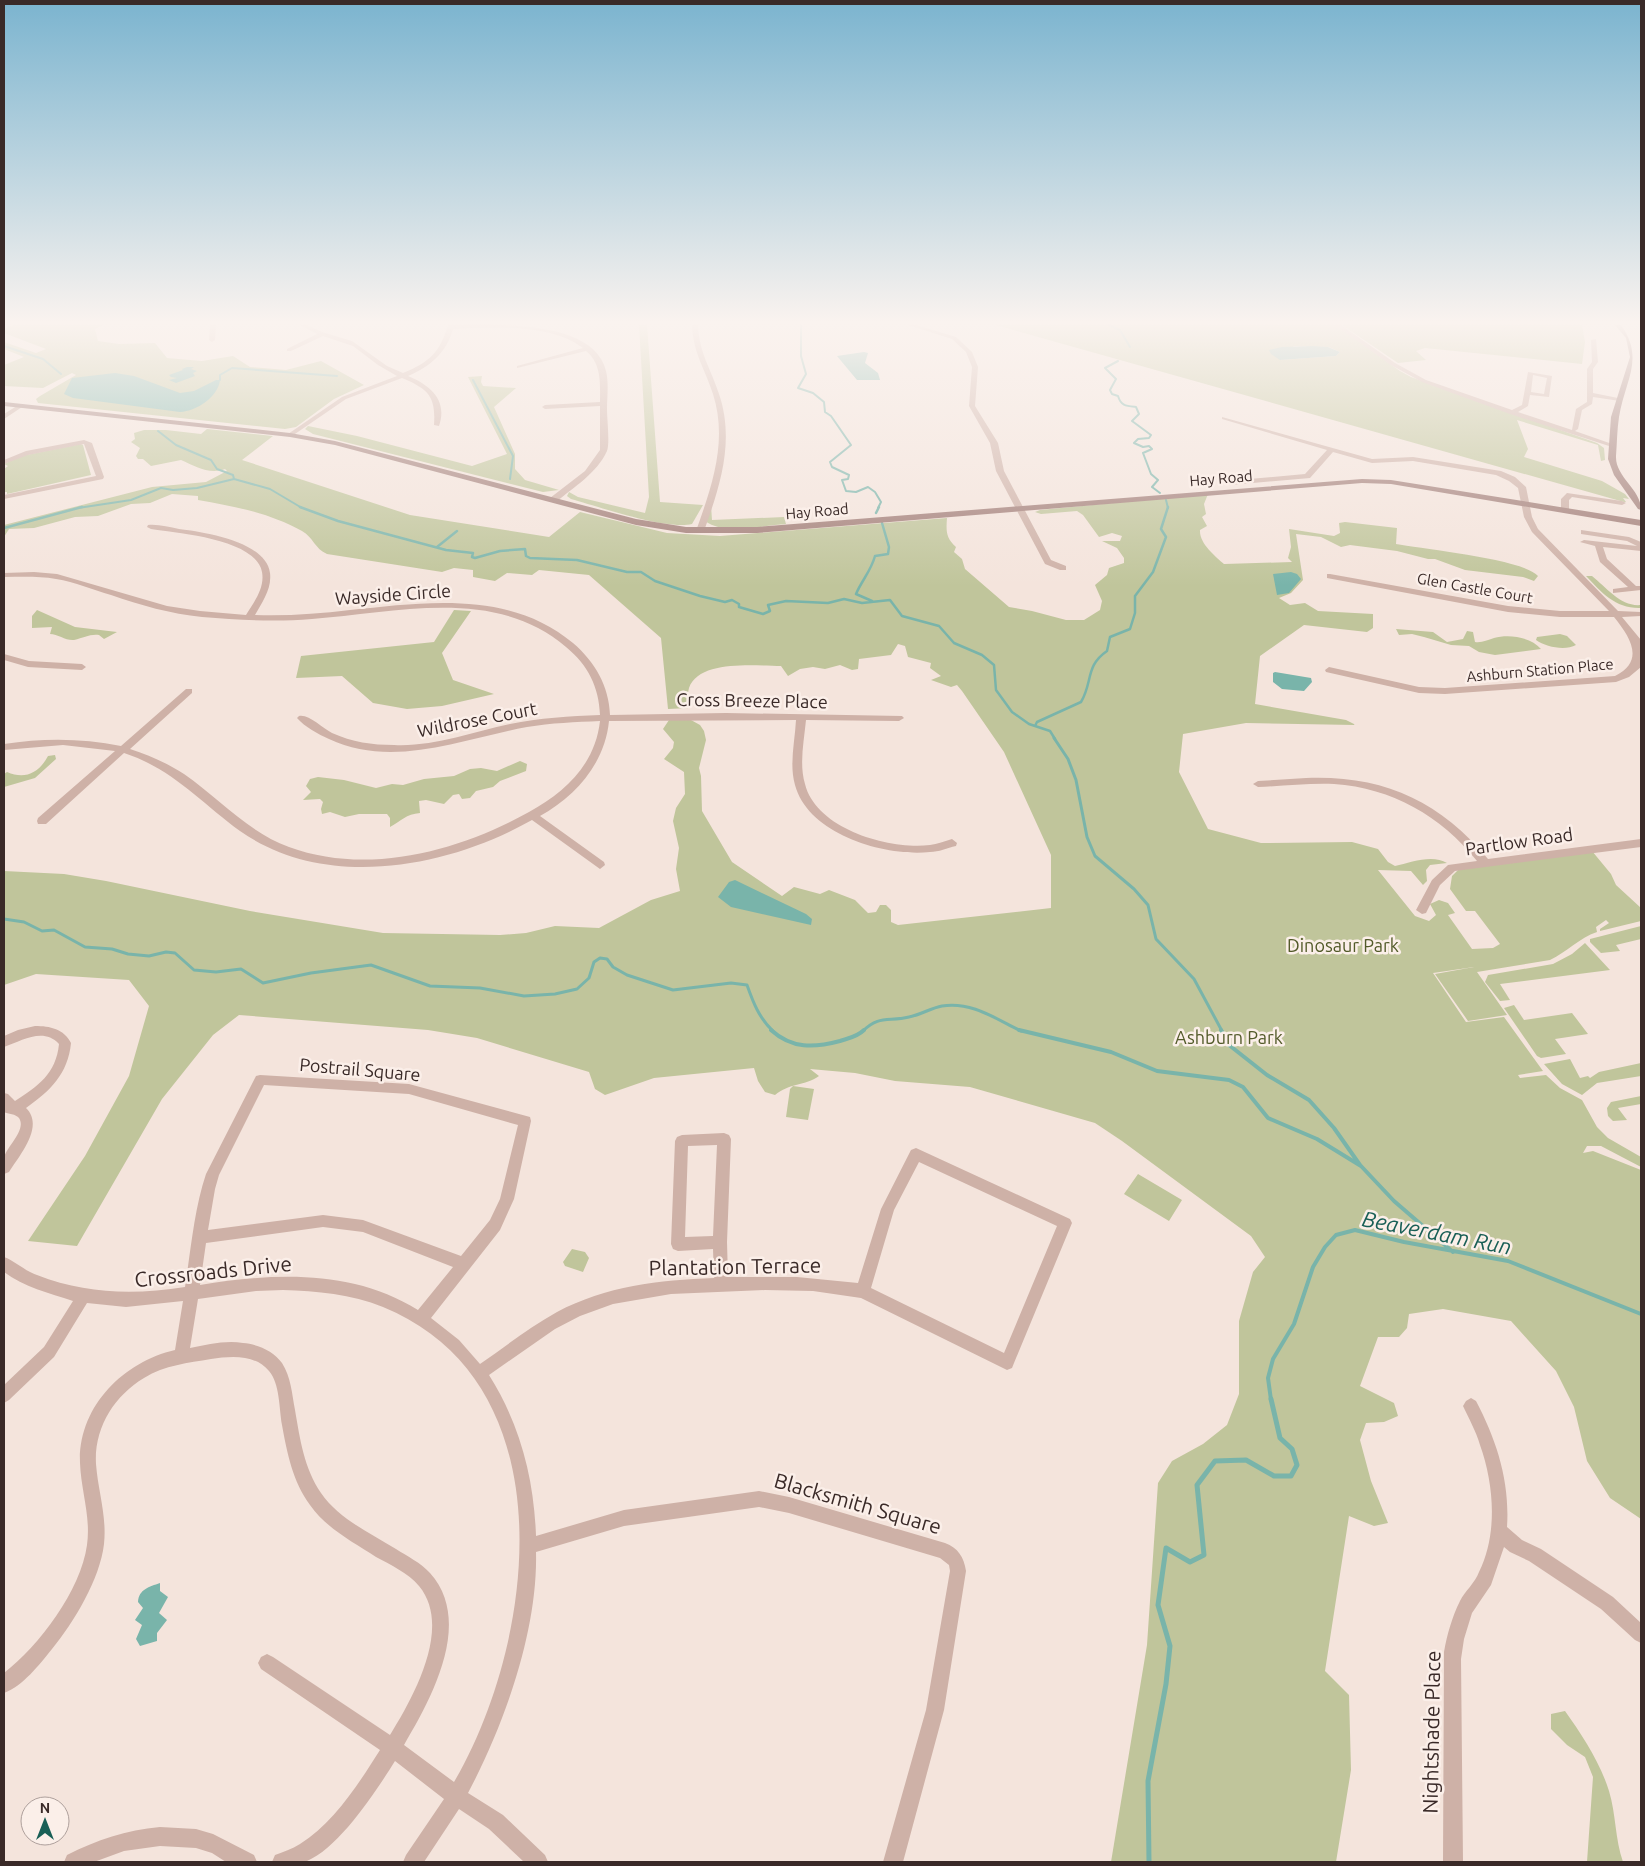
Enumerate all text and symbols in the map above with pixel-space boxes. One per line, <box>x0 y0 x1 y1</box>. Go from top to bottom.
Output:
street label: Hay Road <box>1189 467 1253 489</box>
street label: Hay Road <box>785 500 849 522</box>
street label: Glen Castle Court <box>1416 569 1534 607</box>
street label: Wayside Circle <box>334 580 452 608</box>
street label: Ashburn Station Place <box>1466 655 1614 685</box>
street label: Cross Breeze Place <box>676 689 828 711</box>
street label: Wildrose Court <box>415 698 539 740</box>
street label: Partlow Road <box>1464 824 1574 858</box>
park label: Dinosaur Park <box>1287 935 1399 955</box>
park label: Ashburn Park <box>1175 1027 1283 1047</box>
street label: Postrail Square <box>299 1054 421 1084</box>
water label: Beaverdam Run <box>1360 1205 1514 1259</box>
street label: Crossroads Drive <box>133 1251 293 1291</box>
street label: Plantation Terrace <box>649 1252 821 1280</box>
street label: Blacksmith Square <box>772 1468 944 1538</box>
street label: Nightshade Place <box>1418 1650 1444 1814</box>
north arrow <box>20 1796 70 1846</box>
text: N <box>40 1800 50 1816</box>

